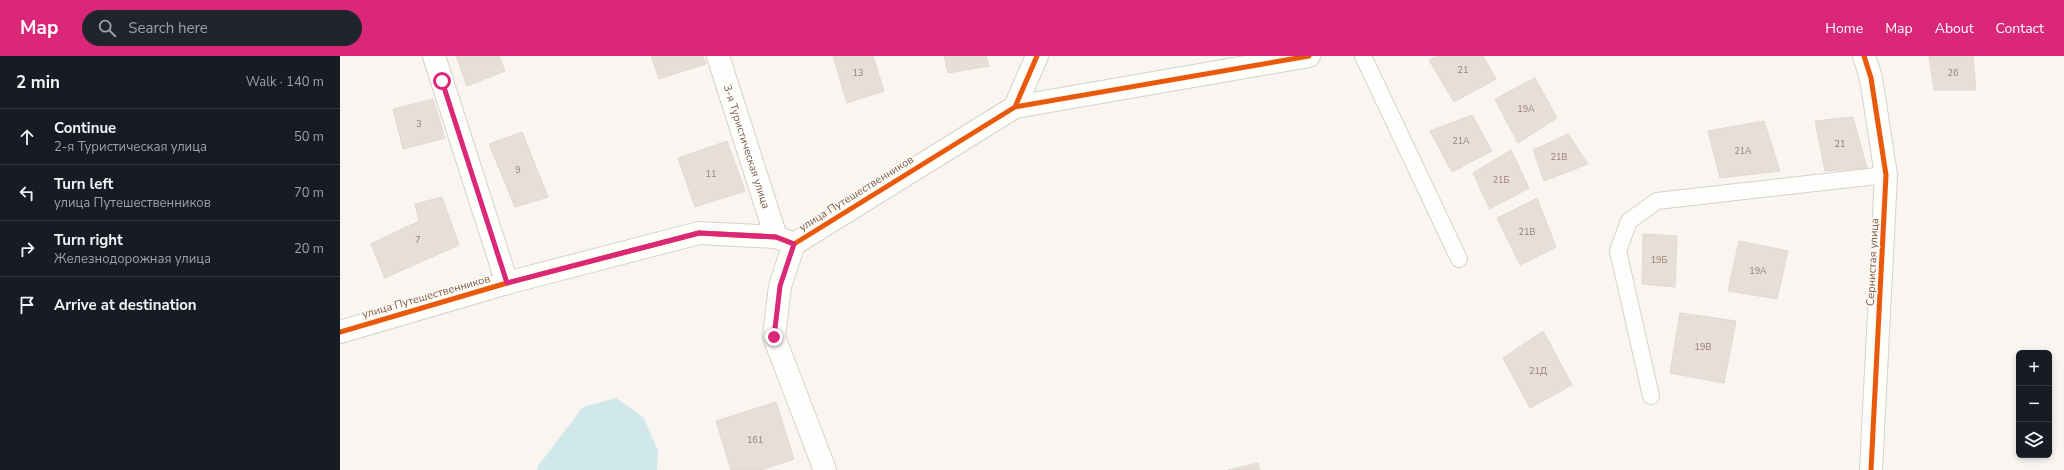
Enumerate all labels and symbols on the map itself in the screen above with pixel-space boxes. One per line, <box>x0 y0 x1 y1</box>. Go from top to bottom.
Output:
house number: 21 <box>1458 64 1468 76</box>
house number: 13 <box>853 67 863 79</box>
house number: 26 <box>1948 67 1958 79</box>
route start <box>433 72 451 90</box>
street label: 3-я Туристическая улица <box>720 83 773 211</box>
house number: 19А <box>1517 103 1535 115</box>
house number: 3 <box>416 118 422 130</box>
house number: 21А <box>1452 135 1470 147</box>
house number: 21 <box>1835 138 1845 150</box>
house number: 21А <box>1734 145 1752 157</box>
house number: 21В <box>1551 151 1567 163</box>
street label: улица Путешественников <box>796 152 916 235</box>
house number: 9 <box>515 164 521 176</box>
house number: 11 <box>706 168 716 180</box>
house number: 21Б <box>1493 174 1509 186</box>
street label: Сернистая улица <box>1863 218 1882 306</box>
house number: 21В <box>1519 226 1535 238</box>
house number: 7 <box>415 234 421 246</box>
house number: 19Б <box>1651 254 1667 266</box>
house number: 19А <box>1749 265 1767 277</box>
street label: улица Путешественников <box>360 271 492 322</box>
route end <box>765 328 783 346</box>
house number: 19В <box>1695 341 1711 353</box>
house number: 21Д <box>1529 365 1547 377</box>
house number: 161 <box>747 434 763 446</box>

